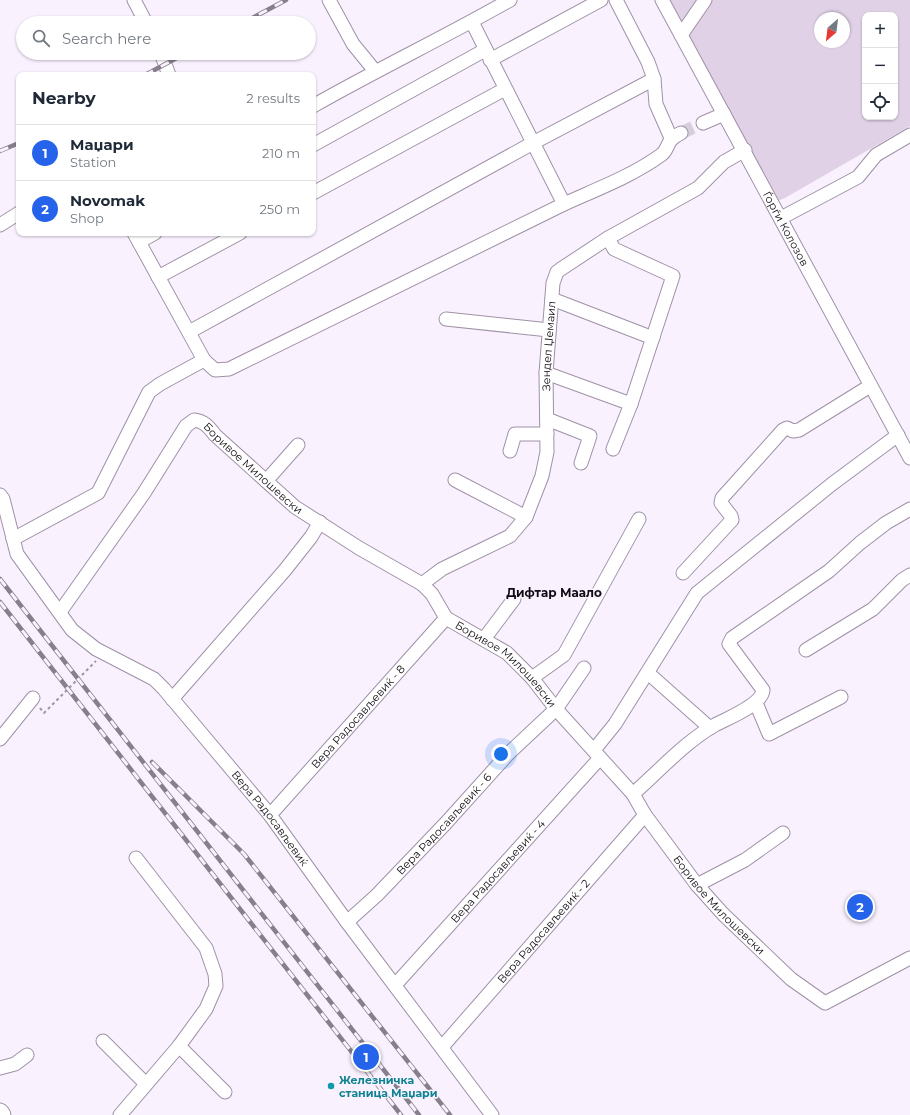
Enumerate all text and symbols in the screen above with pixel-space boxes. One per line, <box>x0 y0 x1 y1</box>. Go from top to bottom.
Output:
north arrow <box>814 12 850 48</box>
map controls <box>862 12 898 120</box>
button: + <box>862 12 898 48</box>
search box <box>16 16 316 60</box>
icon: search <box>30 27 52 49</box>
text: Search here <box>62 29 151 48</box>
button: − <box>862 48 898 84</box>
button: locate <box>862 84 898 120</box>
text: Nearby <box>32 88 96 108</box>
text: 2 results <box>246 90 300 106</box>
text: Маџари <box>70 135 134 154</box>
text: 1 <box>42 145 48 161</box>
text: 210 m <box>262 145 300 161</box>
text: Station <box>70 154 116 170</box>
street label: Ѓорѓи Колозов <box>760 189 812 269</box>
text: Novomak <box>70 191 145 210</box>
text: 2 <box>41 201 49 217</box>
text: 250 m <box>259 201 300 217</box>
text: Shop <box>70 210 104 226</box>
street label: Зендел Џемаил <box>539 301 559 391</box>
street label: Боривое Милошевски <box>201 419 305 517</box>
district label: Дифтар Маало <box>506 585 602 600</box>
street label: Боривое Милошевски <box>453 618 559 710</box>
street label: Вера Радосављевиќ - 8 <box>308 662 408 771</box>
your location <box>491 744 511 764</box>
street label: Вера Радосављевиќ <box>229 768 312 869</box>
street label: Вера Радосављевиќ - 6 <box>393 770 495 878</box>
street label: Вера Радосављевиќ - 4 <box>448 816 549 926</box>
street label: Боривое Милошевски <box>670 852 768 957</box>
street label: Вера Радосављевиќ - 2 <box>494 876 593 986</box>
pin: 2 <box>847 892 873 922</box>
pin: 1 <box>353 1042 379 1072</box>
place label: Железничка станица Маџари <box>339 1073 438 1100</box>
marker: Железничка станица Маџари <box>326 1081 336 1091</box>

